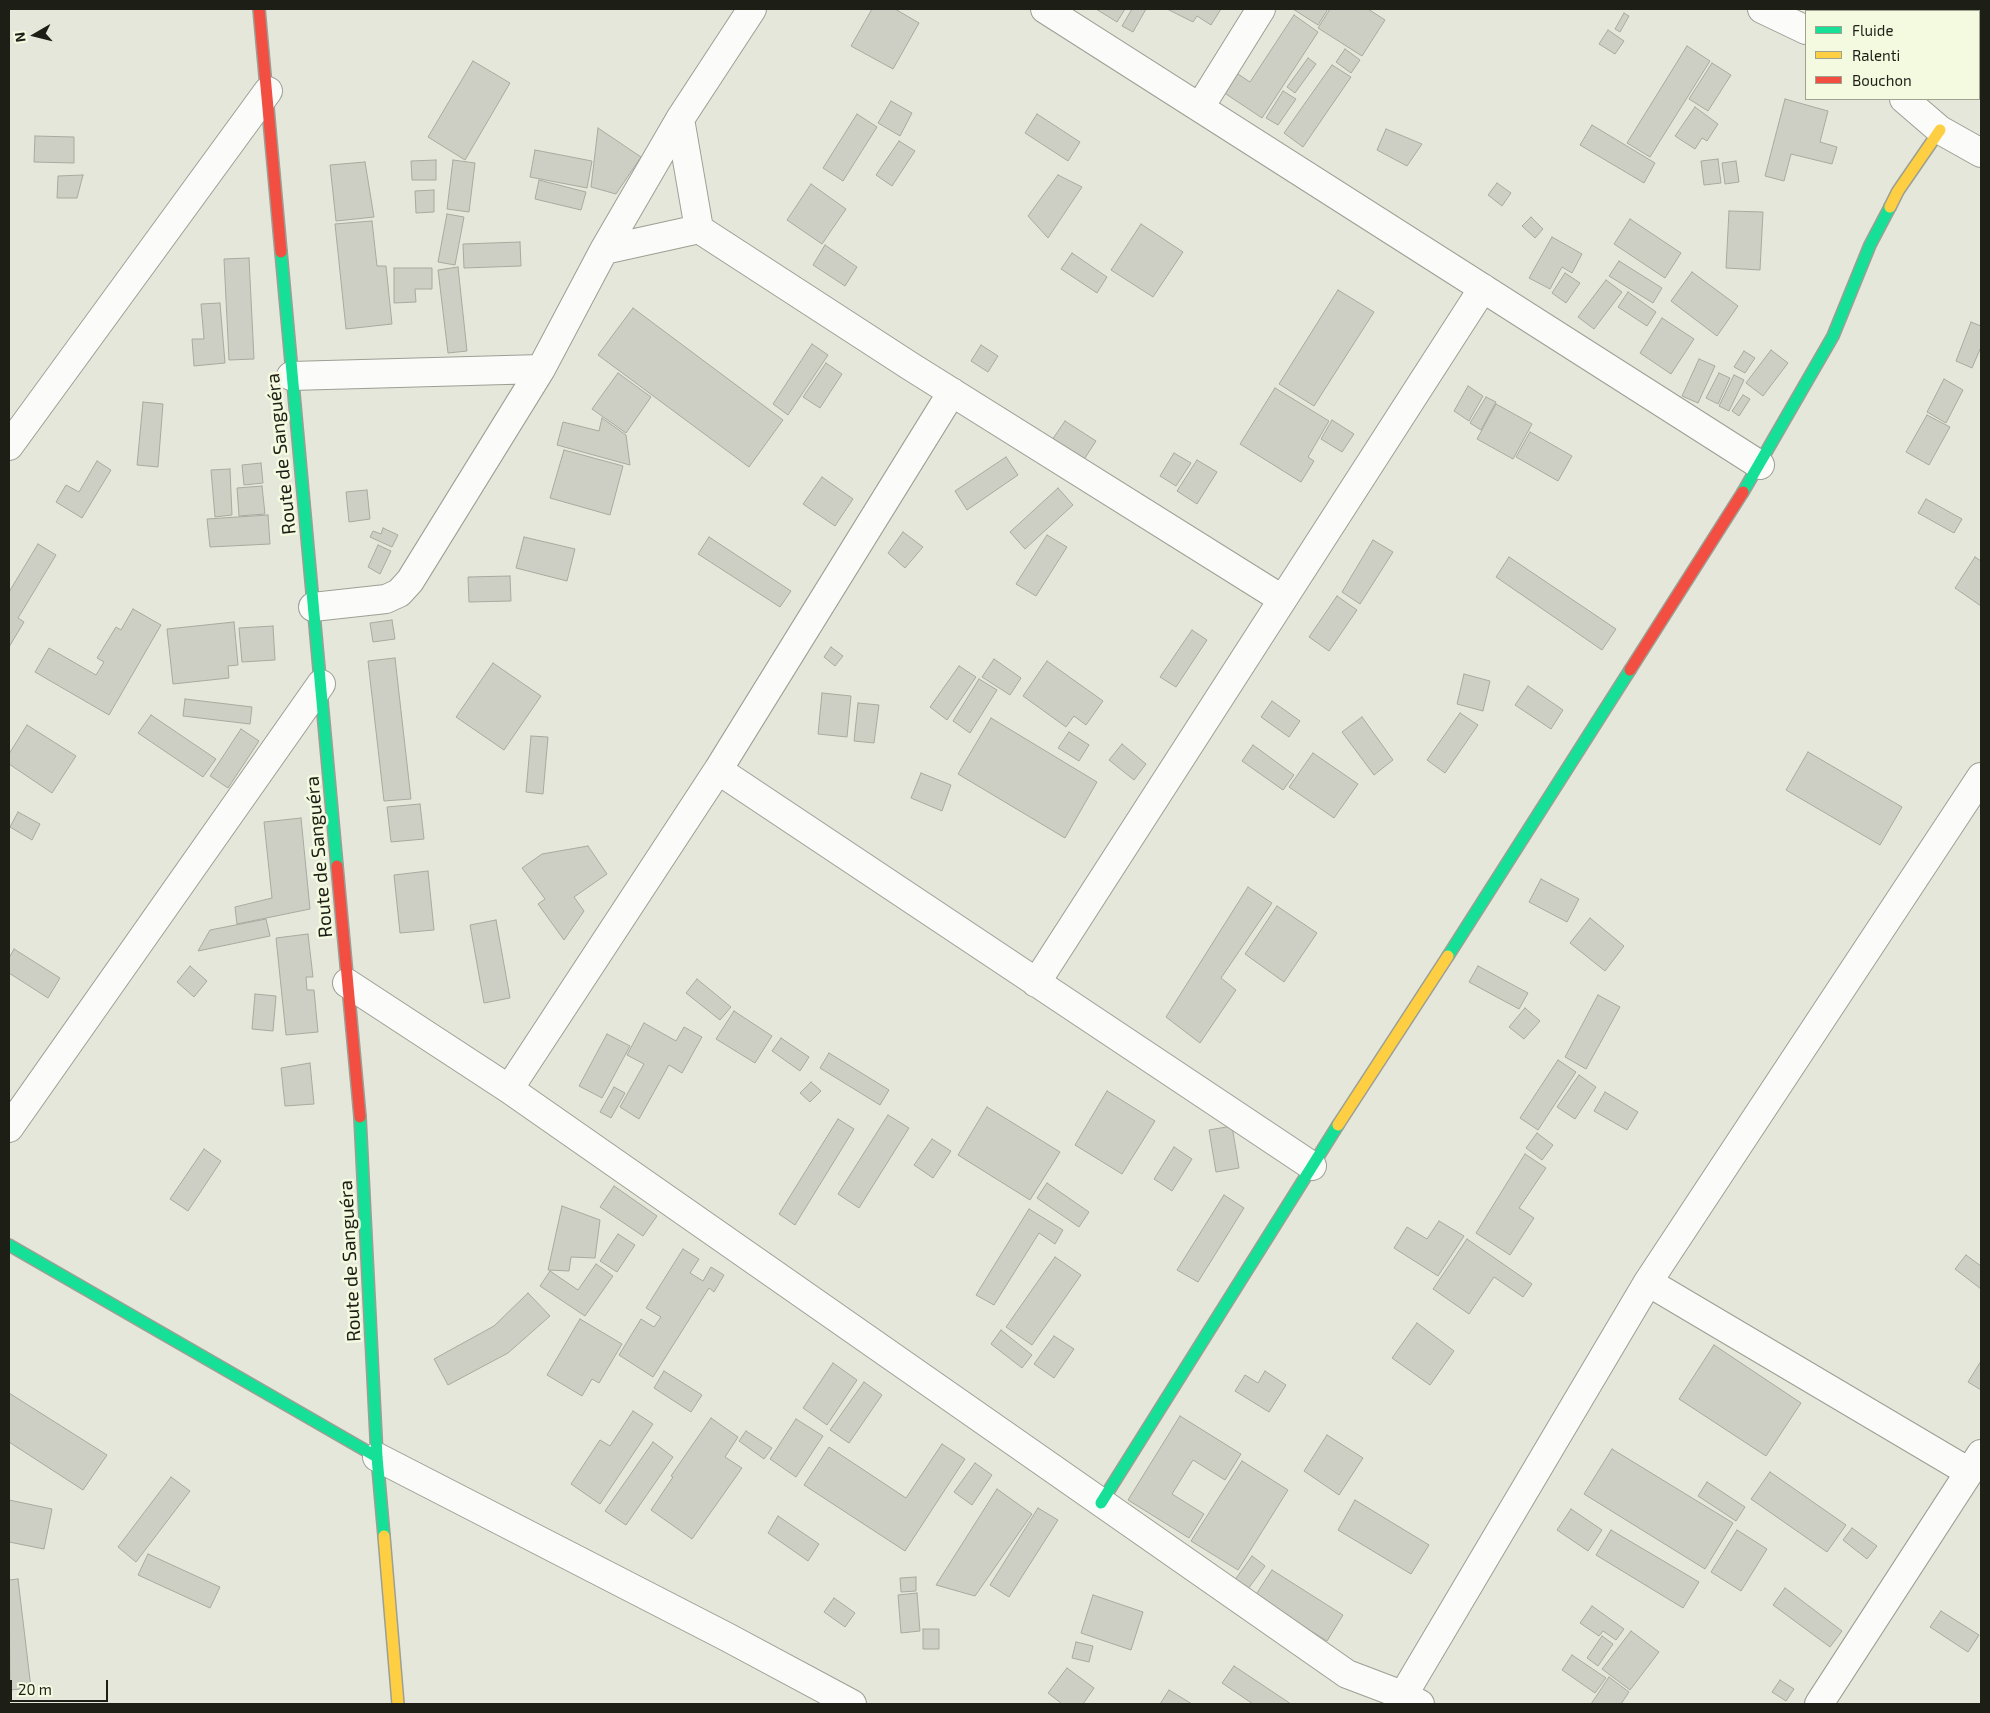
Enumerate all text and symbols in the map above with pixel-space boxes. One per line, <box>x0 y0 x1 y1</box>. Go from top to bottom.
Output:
north arrow <box>10 10 60 60</box>
legend <box>1805 10 1980 100</box>
text: Fluide <box>1852 21 1893 39</box>
text: N <box>11 31 29 43</box>
text: Ralenti <box>1852 46 1900 64</box>
text: Bouchon <box>1852 71 1912 89</box>
street label: Route de Sanguéra <box>261 372 301 536</box>
street label: Route de Sanguéra <box>301 775 337 939</box>
street label: Route de Sanguéra <box>334 1179 366 1343</box>
scale bar <box>12 1670 110 1702</box>
text: 20 m <box>18 1680 52 1698</box>

